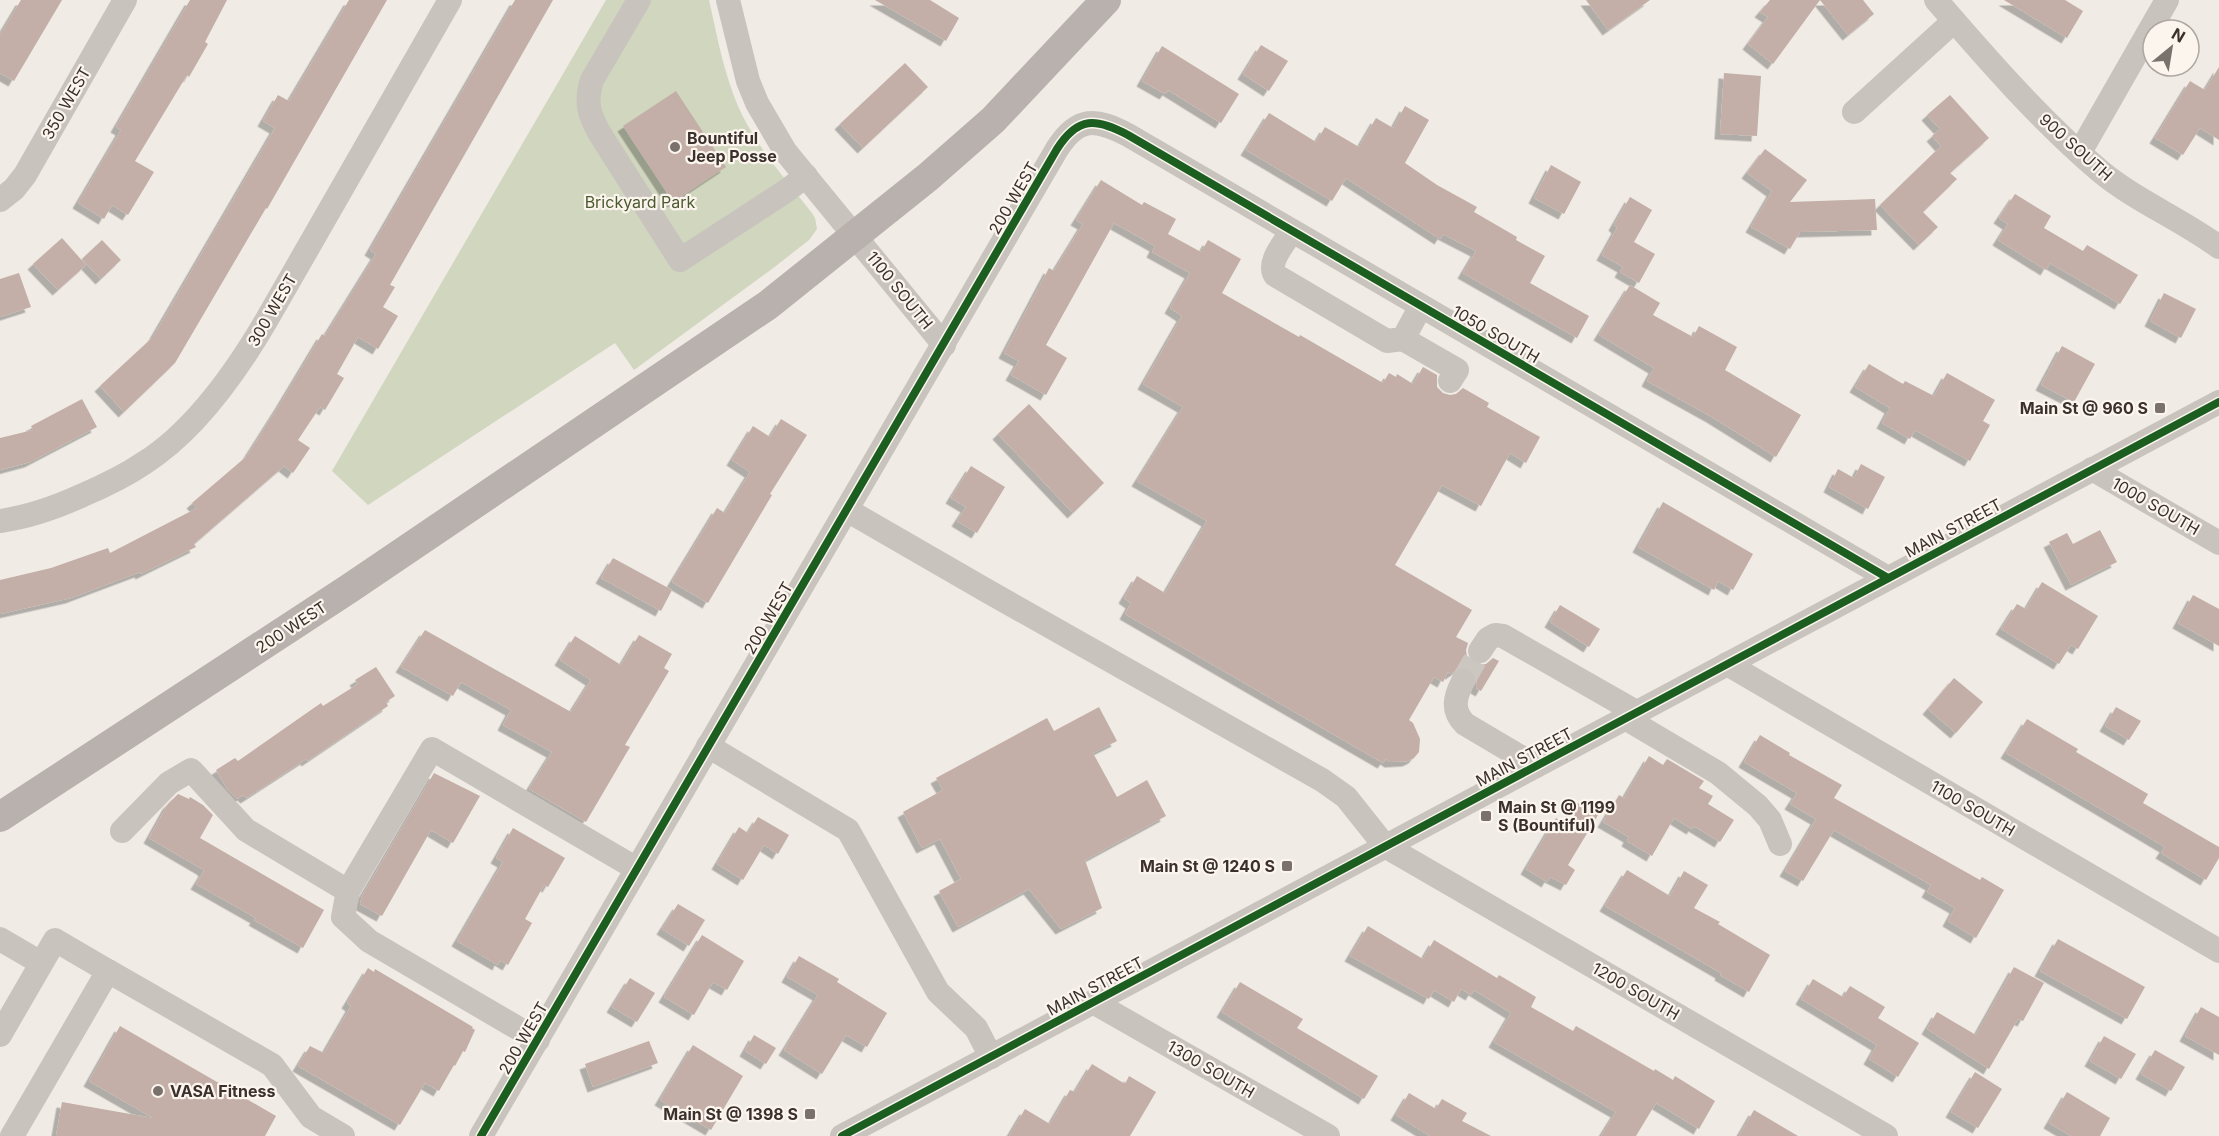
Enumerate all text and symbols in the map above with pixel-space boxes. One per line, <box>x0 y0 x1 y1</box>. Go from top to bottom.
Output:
north arrow <box>2141 18 2201 78</box>
text: N <box>2168 23 2189 47</box>
street label: 350 WEST <box>37 63 95 143</box>
street label: 900 SOUTH <box>2035 109 2117 185</box>
place label: Bountiful Jeep Posse <box>687 128 777 166</box>
marker: Bountiful Jeep Posse <box>668 140 682 154</box>
street label: 200 WEST <box>984 158 1042 238</box>
park label: Brickyard Park <box>585 192 696 212</box>
street label: 1100 SOUTH <box>863 247 937 333</box>
street label: 300 WEST <box>243 270 301 350</box>
street label: 1050 SOUTH <box>1449 301 1543 367</box>
place label: Main St @ 960 S <box>2020 398 2148 418</box>
marker: Main St @ 960 S <box>2153 401 2167 415</box>
street label: 1000 SOUTH <box>2109 473 2203 539</box>
street label: MAIN STREET <box>1901 494 2005 562</box>
street label: 200 WEST <box>739 578 797 658</box>
street label: 200 WEST <box>252 597 330 657</box>
street label: MAIN STREET <box>1472 723 1576 791</box>
street label: 1100 SOUTH <box>1927 776 2019 840</box>
place label: Main St @ 1199 S (Bountiful) <box>1498 797 1615 835</box>
marker: Main St @ 1199 S (Bountiful) <box>1479 809 1493 823</box>
place label: Main St @ 1240 S <box>1140 856 1275 876</box>
marker: Main St @ 1240 S <box>1280 859 1294 873</box>
street label: MAIN STREET <box>1043 952 1147 1020</box>
street label: 1200 SOUTH <box>1589 958 1683 1024</box>
street label: 200 WEST <box>494 998 552 1078</box>
street label: 1300 SOUTH <box>1164 1036 1258 1102</box>
place label: VASA Fitness <box>170 1081 275 1101</box>
marker: VASA Fitness <box>151 1084 165 1098</box>
place label: Main St @ 1398 S <box>663 1104 798 1124</box>
marker: Main St @ 1398 S <box>803 1107 817 1121</box>

